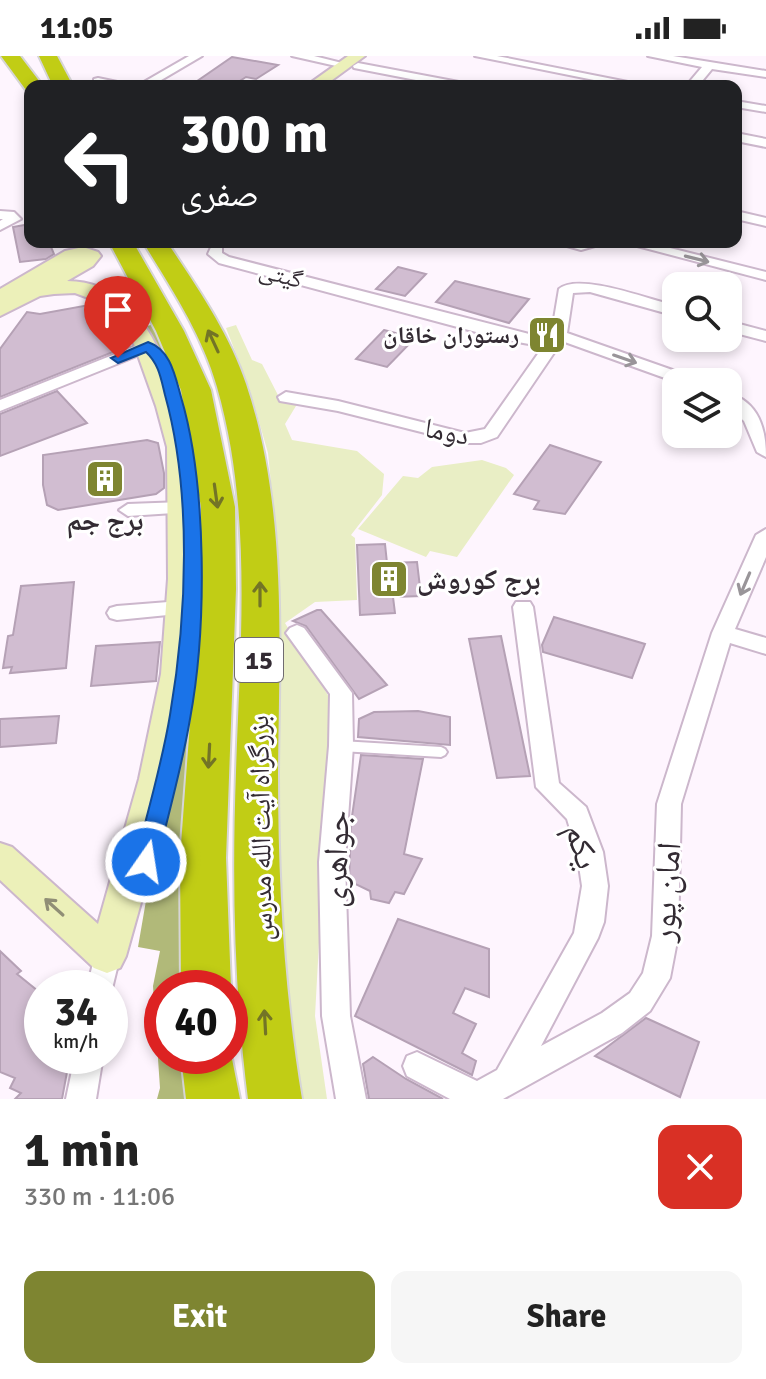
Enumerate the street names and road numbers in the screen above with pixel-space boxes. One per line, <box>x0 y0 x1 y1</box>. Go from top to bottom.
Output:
street label: گیتی <box>256 255 306 295</box>
street label: دوما <box>422 411 472 453</box>
road number: 15 <box>235 638 283 682</box>
street label: بزرگراه آیت الله مدرس <box>242 715 280 941</box>
street label: جواهری <box>313 810 359 909</box>
street label: یکم <box>554 819 609 874</box>
street label: امان پور <box>641 841 690 945</box>

